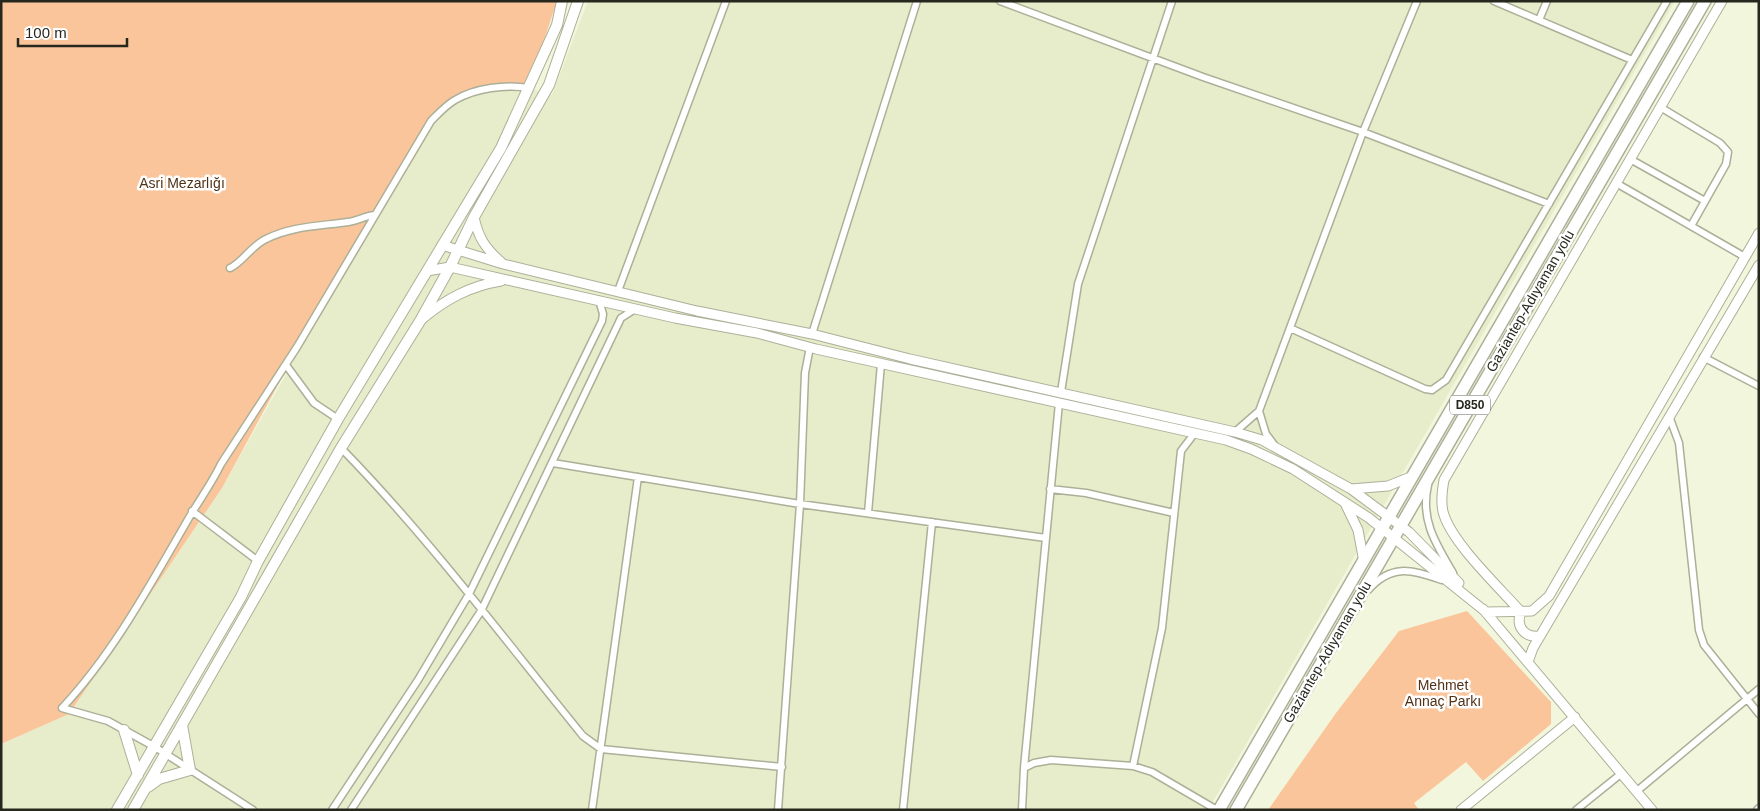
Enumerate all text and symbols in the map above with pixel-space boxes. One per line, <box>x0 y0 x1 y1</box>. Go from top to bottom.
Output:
scale bar <box>18 15 126 47</box>
text: 100 m <box>25 24 67 41</box>
park label: Asri Mezarlığı <box>139 175 225 191</box>
street label: Gaziantep-Adıyaman yolu <box>1483 227 1577 375</box>
road number: D850 <box>1450 396 1490 414</box>
street label: Gaziantep-Adıyaman yolu <box>1280 578 1374 726</box>
park label: Mehmet Annaç Parkı <box>1405 677 1481 709</box>

